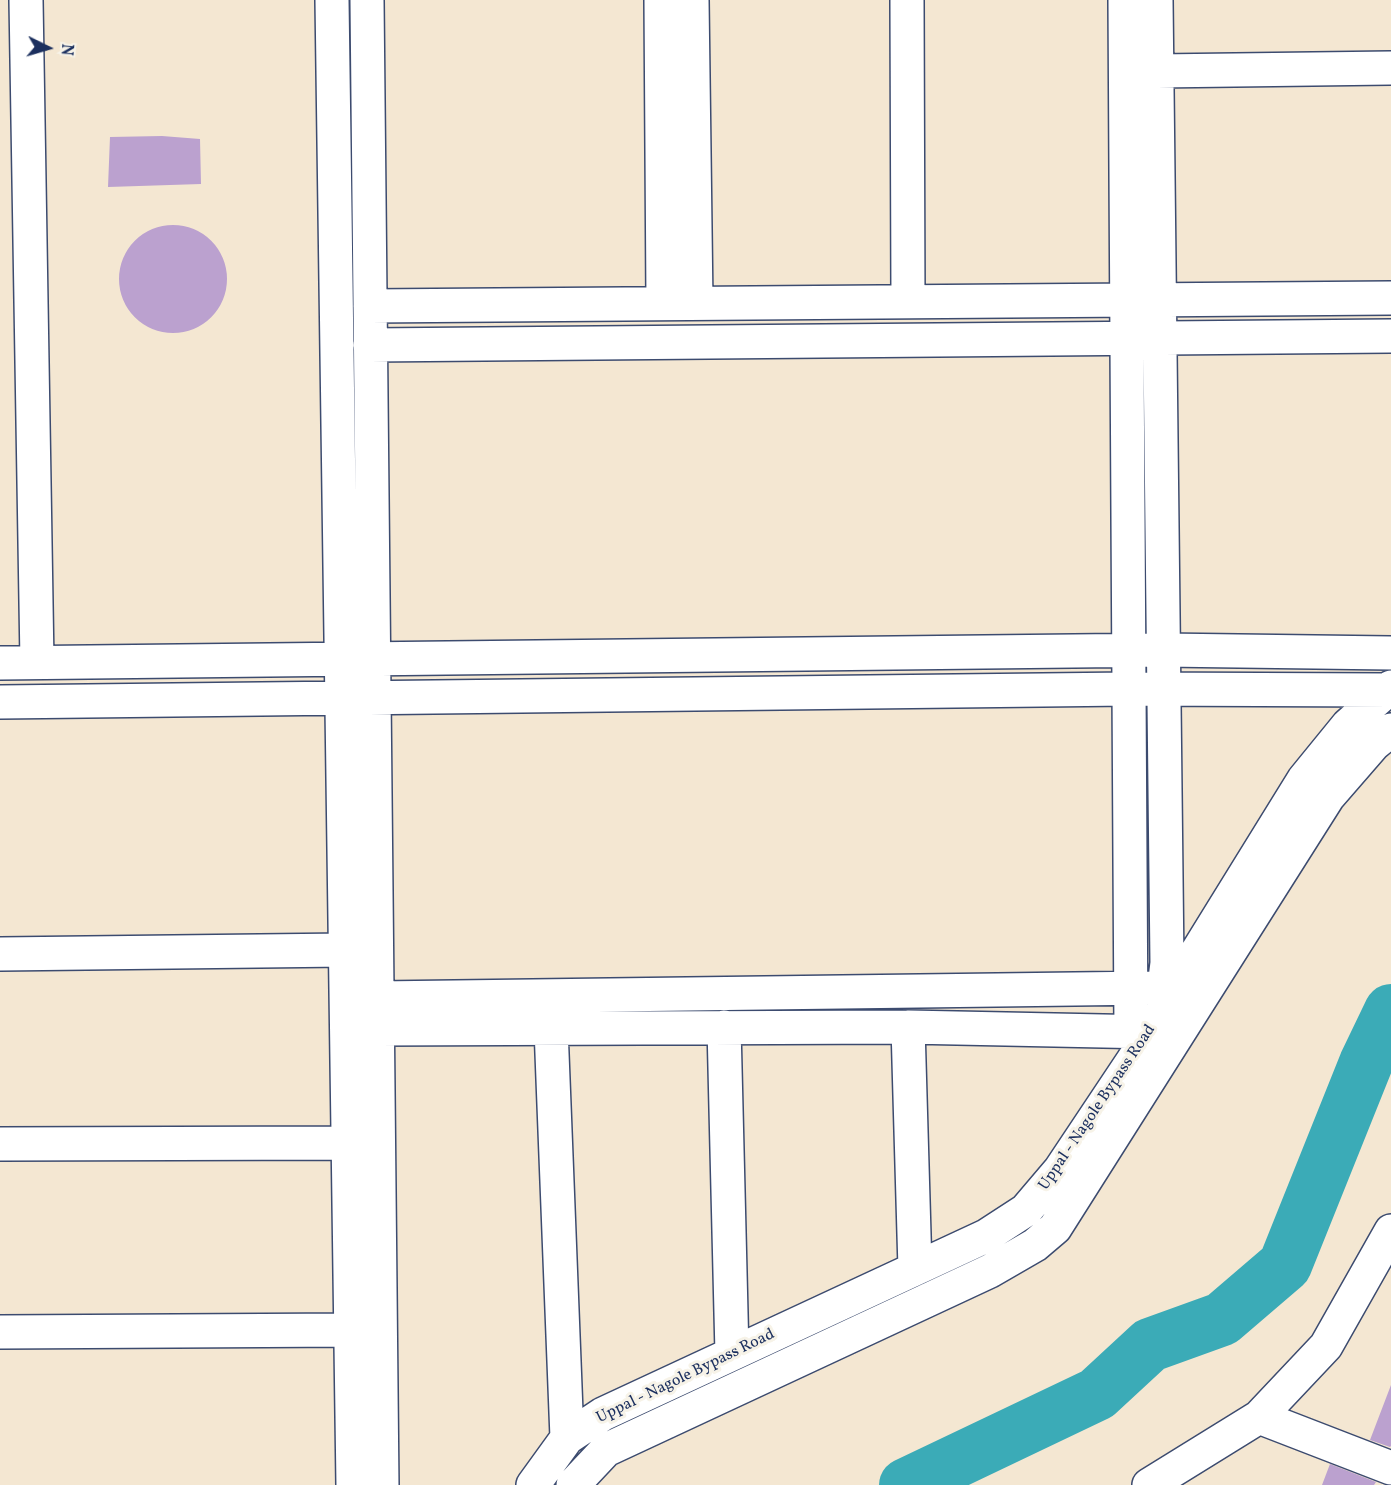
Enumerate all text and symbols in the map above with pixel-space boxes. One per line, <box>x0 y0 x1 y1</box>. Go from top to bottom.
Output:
north arrow <box>18 18 78 78</box>
text: N <box>54 43 77 56</box>
street label: Uppal - Nagole Bypass Road <box>1035 1022 1161 1194</box>
street label: Uppal - Nagole Bypass Road <box>594 1325 778 1429</box>

